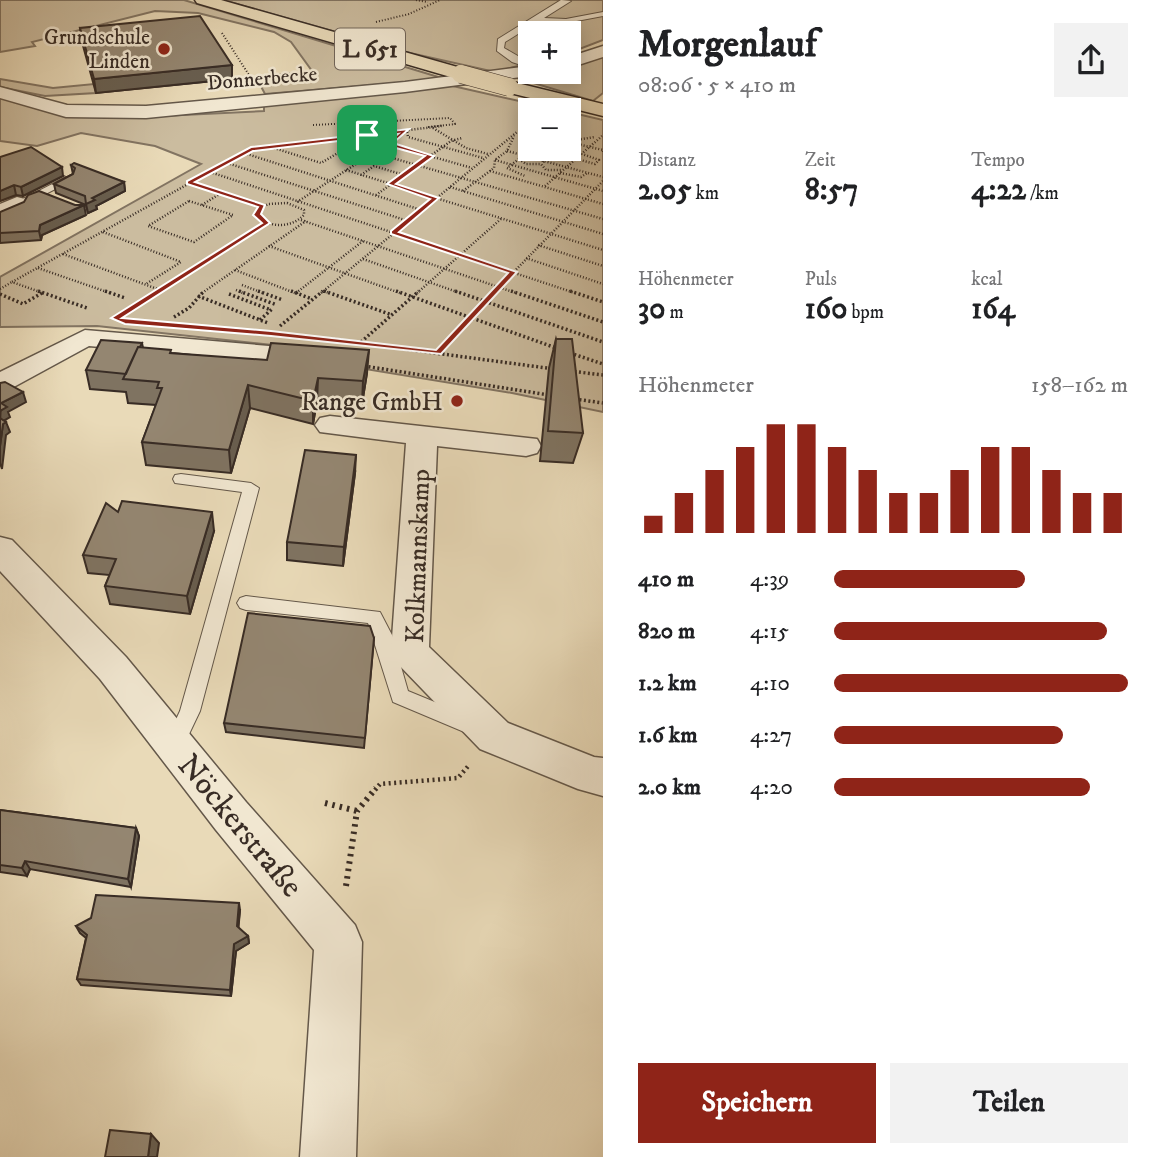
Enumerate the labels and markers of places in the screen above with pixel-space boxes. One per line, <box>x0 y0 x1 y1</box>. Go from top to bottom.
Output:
place label: Grundschule Linden <box>44 25 150 75</box>
marker: Grundschule Linden <box>156 41 172 57</box>
pin <box>337 105 397 165</box>
place label: Range GmbH <box>301 386 443 419</box>
marker: Range GmbH <box>449 393 465 409</box>

